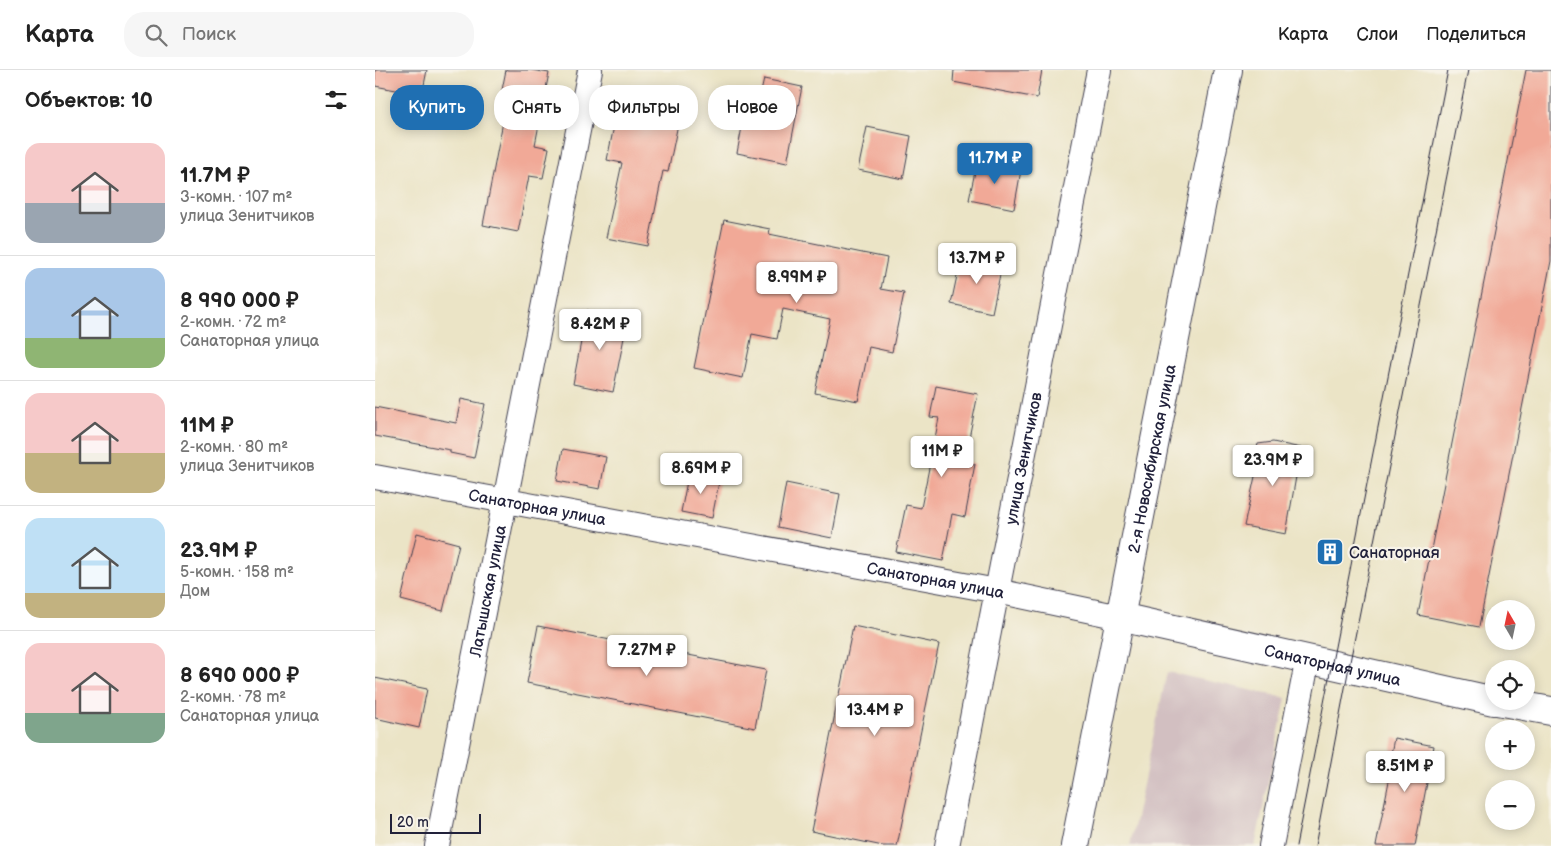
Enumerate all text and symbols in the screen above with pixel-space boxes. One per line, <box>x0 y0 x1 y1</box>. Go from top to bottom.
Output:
search box <box>124 12 474 57</box>
text: Карта <box>25 20 94 49</box>
icon: search <box>142 21 170 49</box>
text: Поиск <box>182 23 236 46</box>
text: Карта <box>1278 24 1328 45</box>
text: Слои <box>1356 24 1398 45</box>
text: Поделиться <box>1426 24 1526 45</box>
chip: Купить <box>390 85 484 130</box>
chip: Снять <box>494 85 579 130</box>
chip: Фильтры <box>589 85 698 130</box>
chip: Новое <box>708 85 796 130</box>
icon: filters <box>322 86 350 114</box>
text: Объектов: 10 <box>25 88 153 113</box>
pin: 11.7M ₽ <box>949 142 1041 185</box>
text: 11.7M ₽ <box>968 149 1022 168</box>
icon: home <box>65 163 125 223</box>
text: 11.7M ₽ <box>180 163 250 188</box>
text: 3-комн. · 107 m² <box>180 188 292 207</box>
text: улица Зенитчиков <box>180 207 314 226</box>
pin: 13.7M ₽ <box>931 242 1023 285</box>
text: 13.7M ₽ <box>949 249 1005 268</box>
pin: 8.99M ₽ <box>751 262 843 304</box>
text: 8.99M ₽ <box>767 268 827 287</box>
icon: home <box>65 288 125 348</box>
text: 8 990 000 ₽ <box>180 288 299 313</box>
pin: 8.42M ₽ <box>554 308 646 351</box>
text: 2-комн. · 72 m² <box>180 313 286 332</box>
text: 8.42M ₽ <box>570 315 630 334</box>
text: Санаторная улица <box>180 332 319 351</box>
street label: 2-я Новосибирская улица <box>1125 362 1181 555</box>
street label: улица Зенитчиков <box>1002 390 1047 527</box>
icon: home <box>65 413 125 473</box>
text: 11M ₽ <box>180 413 234 438</box>
pin: 11M ₽ <box>907 436 977 478</box>
text: 2-комн. · 80 m² <box>180 438 288 457</box>
text: 11M ₽ <box>922 442 962 461</box>
pin: 23.9M ₽ <box>1227 444 1319 487</box>
text: 23.9M ₽ <box>1244 451 1302 470</box>
pin: 8.69M ₽ <box>655 452 747 495</box>
text: улица Зенитчиков <box>180 457 314 476</box>
text: 8.69M ₽ <box>671 459 731 478</box>
street label: Санаторная улица <box>467 486 608 530</box>
street label: Латышская улица <box>466 523 511 660</box>
building icon: Санаторная <box>1315 537 1345 567</box>
icon: home <box>65 538 125 598</box>
text: 23.9M ₽ <box>180 538 257 563</box>
place label: Санаторная <box>1349 544 1440 563</box>
street label: Санаторная улица <box>865 559 1006 603</box>
text: 5-комн. · 158 m² <box>180 563 294 582</box>
text: Дом <box>180 582 210 601</box>
north arrow <box>1485 600 1535 650</box>
map controls <box>1485 600 1535 830</box>
pin: 7.27M ₽ <box>601 634 693 677</box>
text: 7.27M ₽ <box>618 641 676 660</box>
street label: Санаторная улица <box>1262 642 1403 691</box>
button: locate <box>1485 660 1535 710</box>
icon: home <box>65 663 125 723</box>
text: 8 690 000 ₽ <box>180 663 299 688</box>
text: 2-комн. · 78 m² <box>180 688 286 707</box>
pin: 13.4M ₽ <box>829 694 921 737</box>
text: 13.4M ₽ <box>847 701 903 720</box>
text: Санаторная улица <box>180 707 319 726</box>
button: + <box>1485 720 1535 770</box>
pin: 8.51M ₽ <box>1359 750 1451 793</box>
text: 8.51M ₽ <box>1377 757 1433 776</box>
button: − <box>1485 780 1535 830</box>
scale bar <box>390 811 481 834</box>
text: 20 m <box>397 814 429 831</box>

